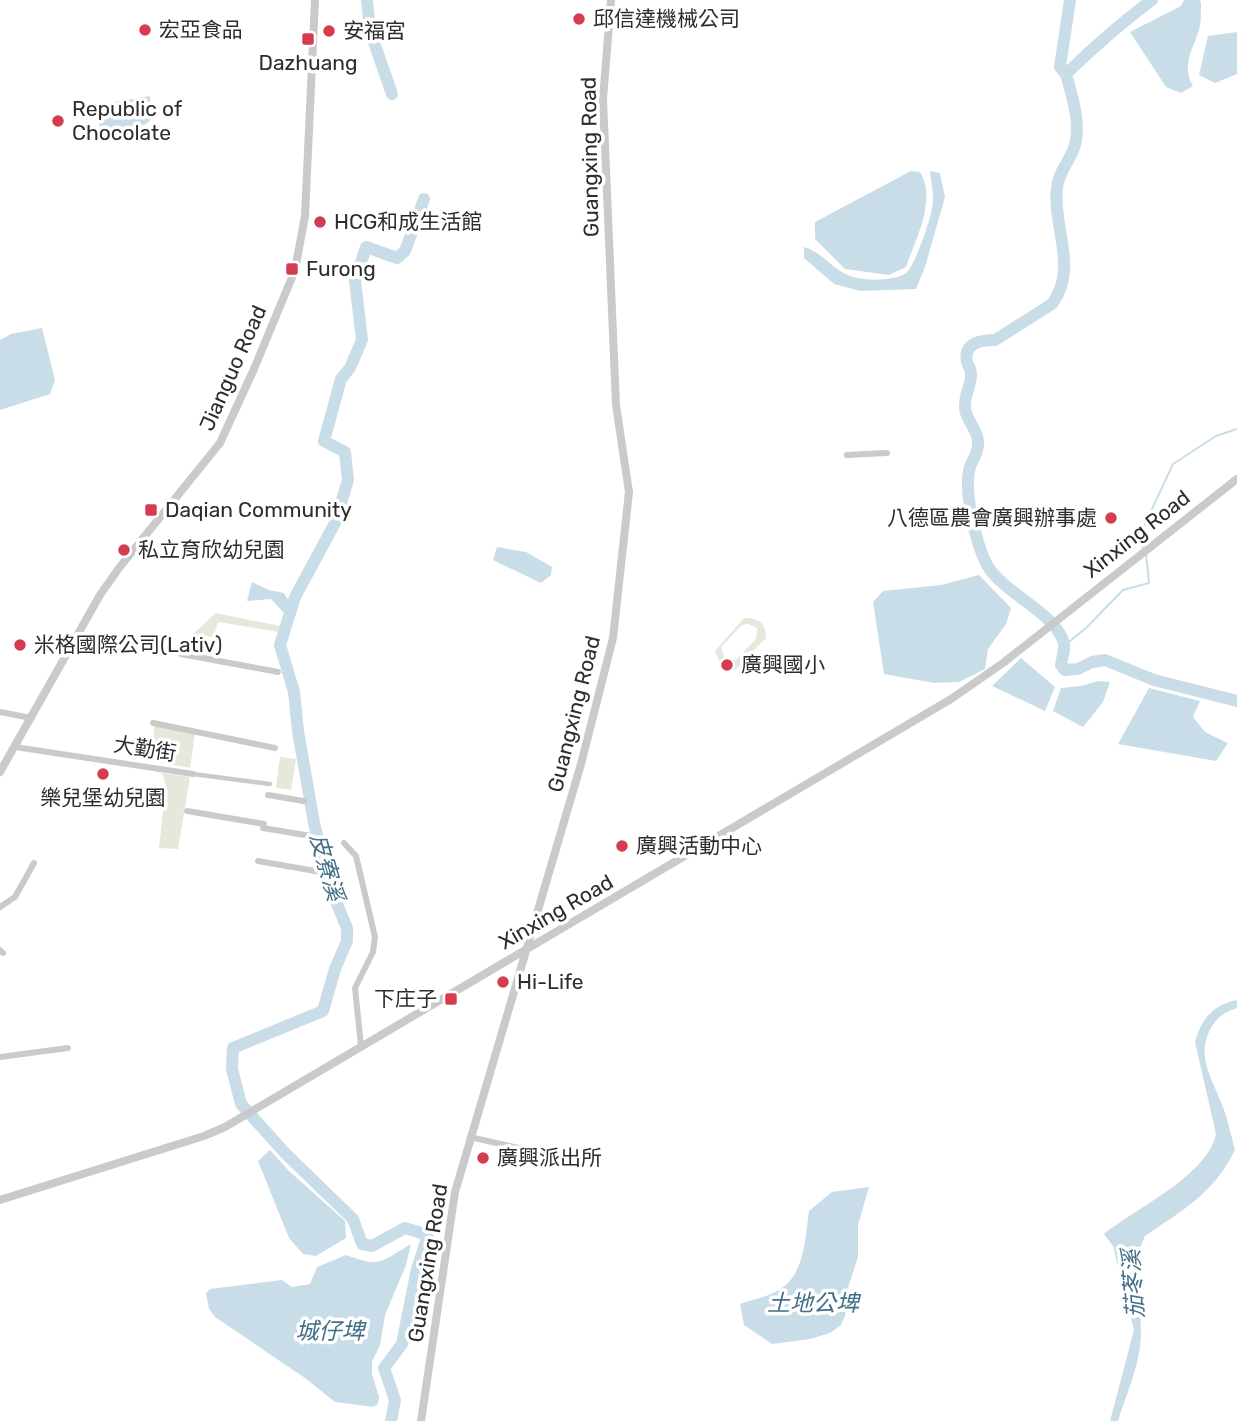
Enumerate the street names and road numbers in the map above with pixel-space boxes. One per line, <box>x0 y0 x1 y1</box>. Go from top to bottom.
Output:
street label: Guangxing Road <box>576 77 603 237</box>
street label: Jianguo Road <box>194 301 271 434</box>
street label: Xinxing Road <box>1079 484 1195 583</box>
street label: Guangxing Road <box>542 633 605 795</box>
street label: 大勤街 <box>112 731 178 766</box>
street label: Xinxing Road <box>494 869 617 954</box>
street label: Guangxing Road <box>403 1182 452 1344</box>

